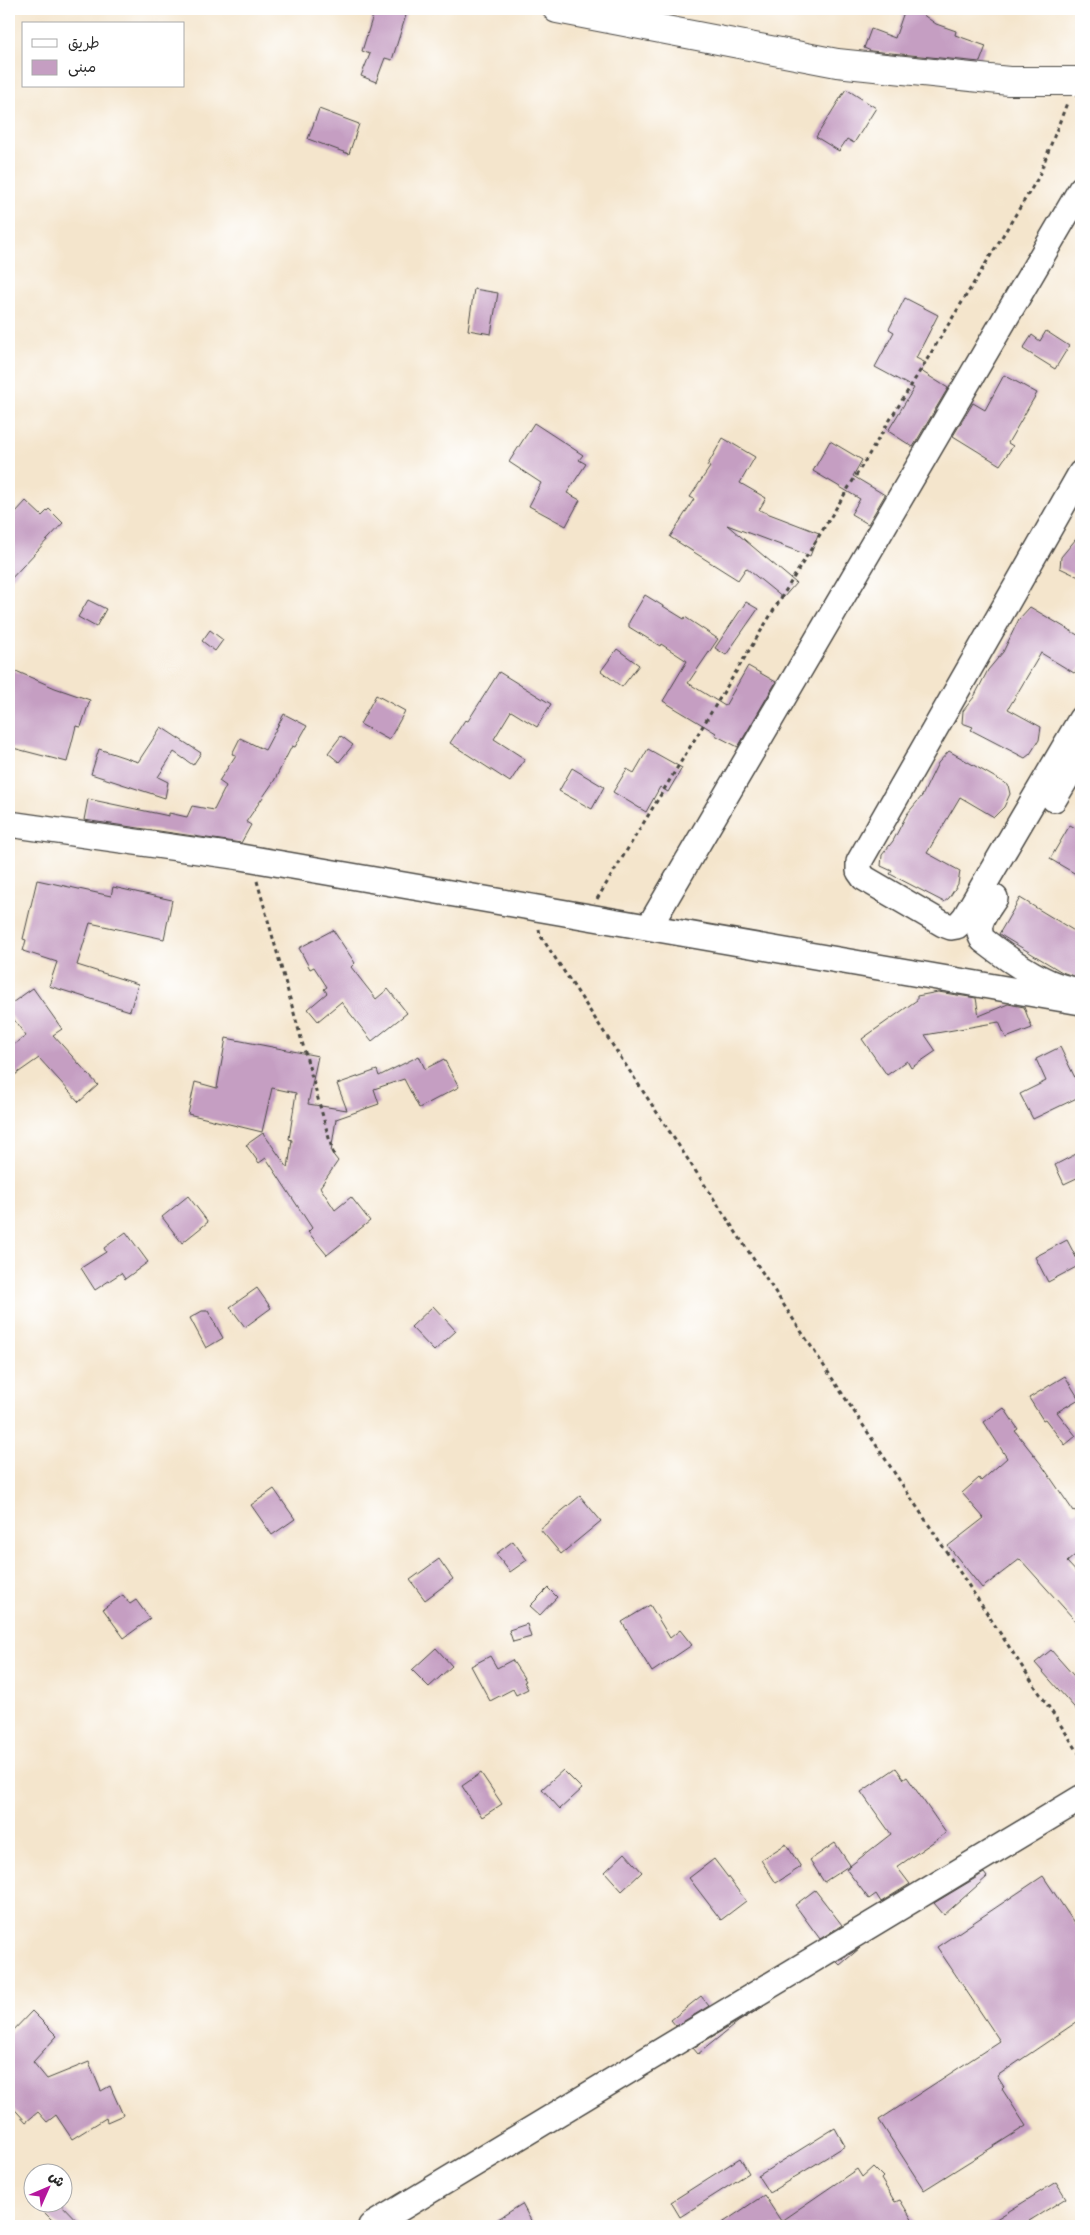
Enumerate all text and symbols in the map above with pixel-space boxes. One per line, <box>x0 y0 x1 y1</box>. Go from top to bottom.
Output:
legend <box>22 22 185 88</box>
text: طريق <box>68 32 100 52</box>
text: مبنى <box>68 56 96 77</box>
north arrow <box>22 2162 72 2212</box>
text: ش <box>45 2166 70 2191</box>

